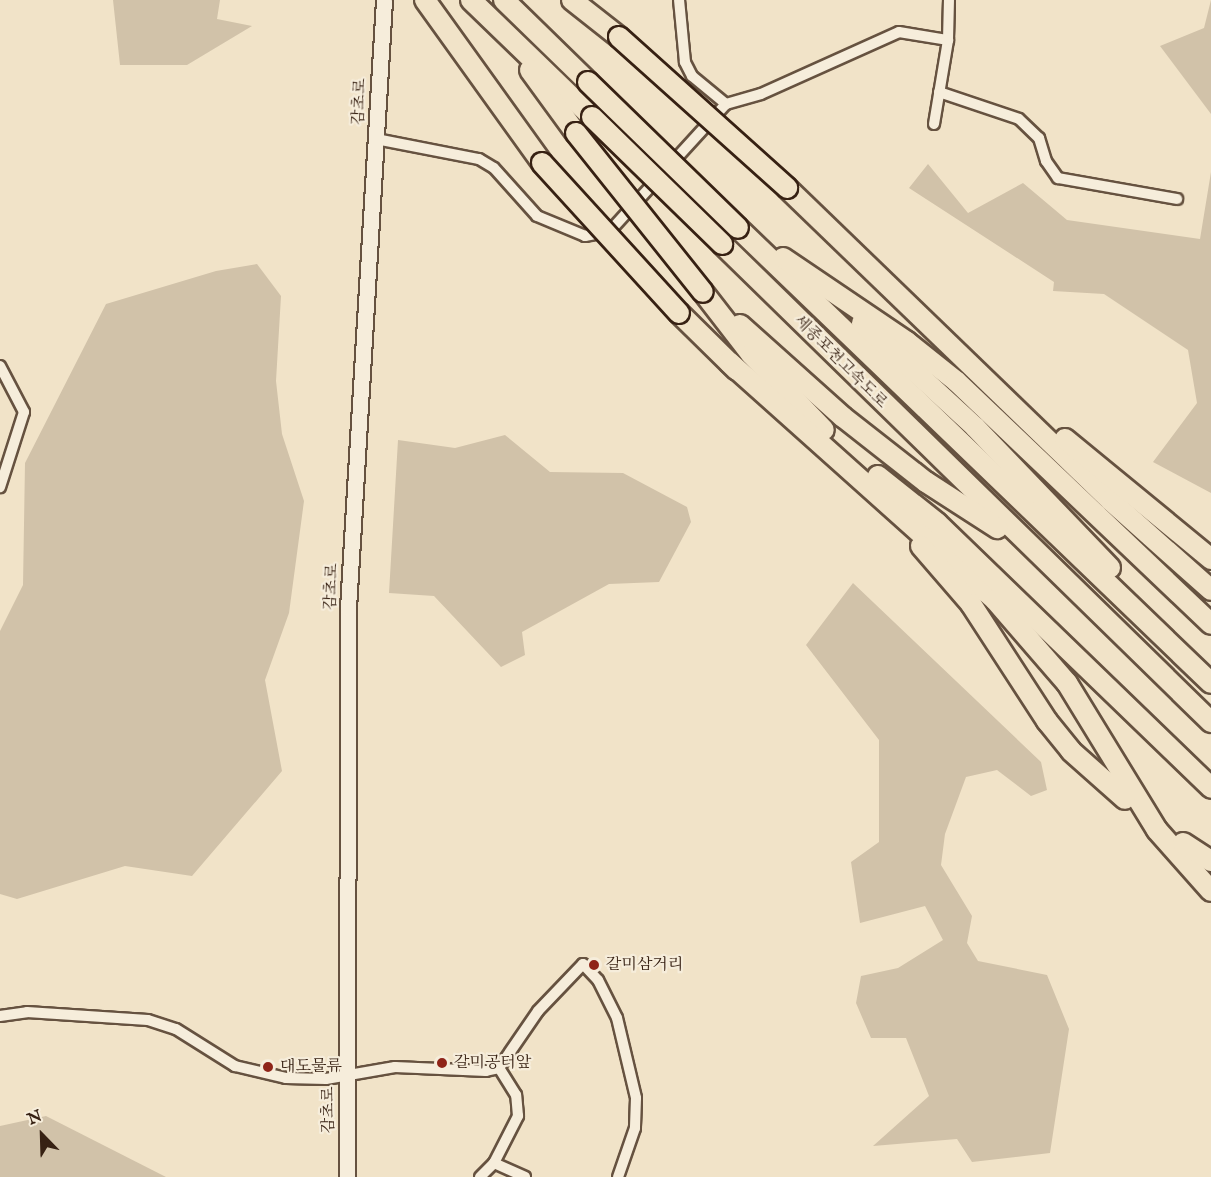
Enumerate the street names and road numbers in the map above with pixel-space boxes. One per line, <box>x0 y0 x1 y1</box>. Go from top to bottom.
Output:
street label: 감초로 <box>349 78 371 126</box>
street label: 세종포천고속도로 <box>789 311 891 413</box>
street label: 감초로 <box>321 563 343 611</box>
street label: 감초로 <box>319 1087 339 1133</box>

